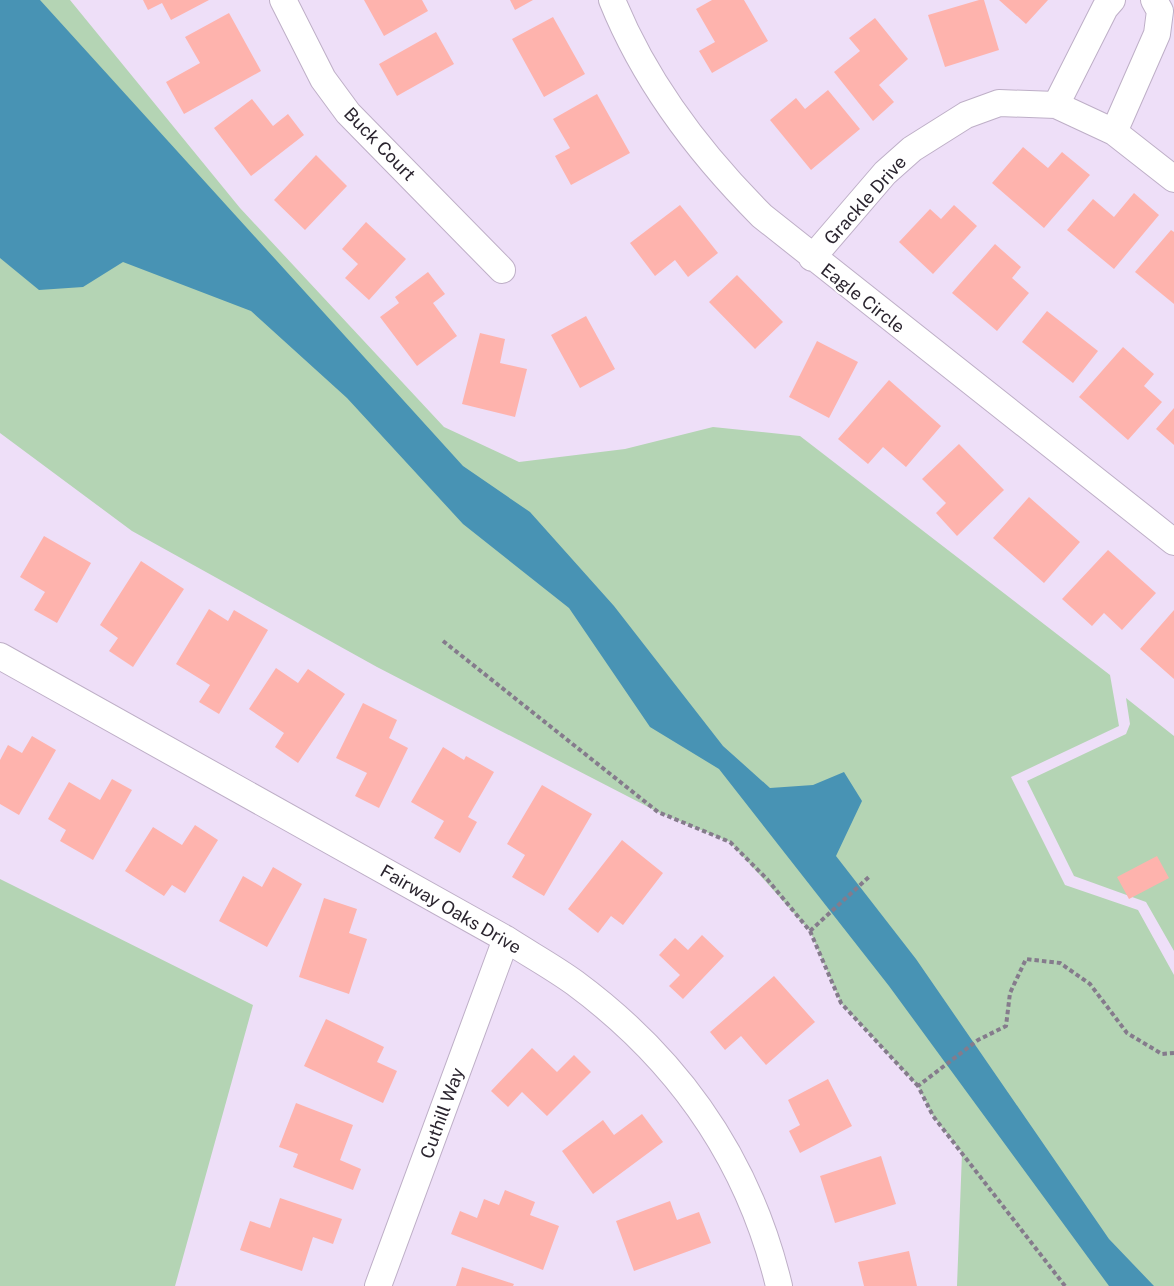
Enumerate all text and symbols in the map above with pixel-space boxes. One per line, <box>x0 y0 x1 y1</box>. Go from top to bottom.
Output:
street label: Buck Court <box>340 103 420 185</box>
street label: Grackle Drive <box>820 151 910 249</box>
street label: Eagle Circle <box>817 259 909 337</box>
street label: Fairway Oaks Drive <box>377 860 525 958</box>
street label: Cuthill Way <box>416 1064 468 1161</box>

